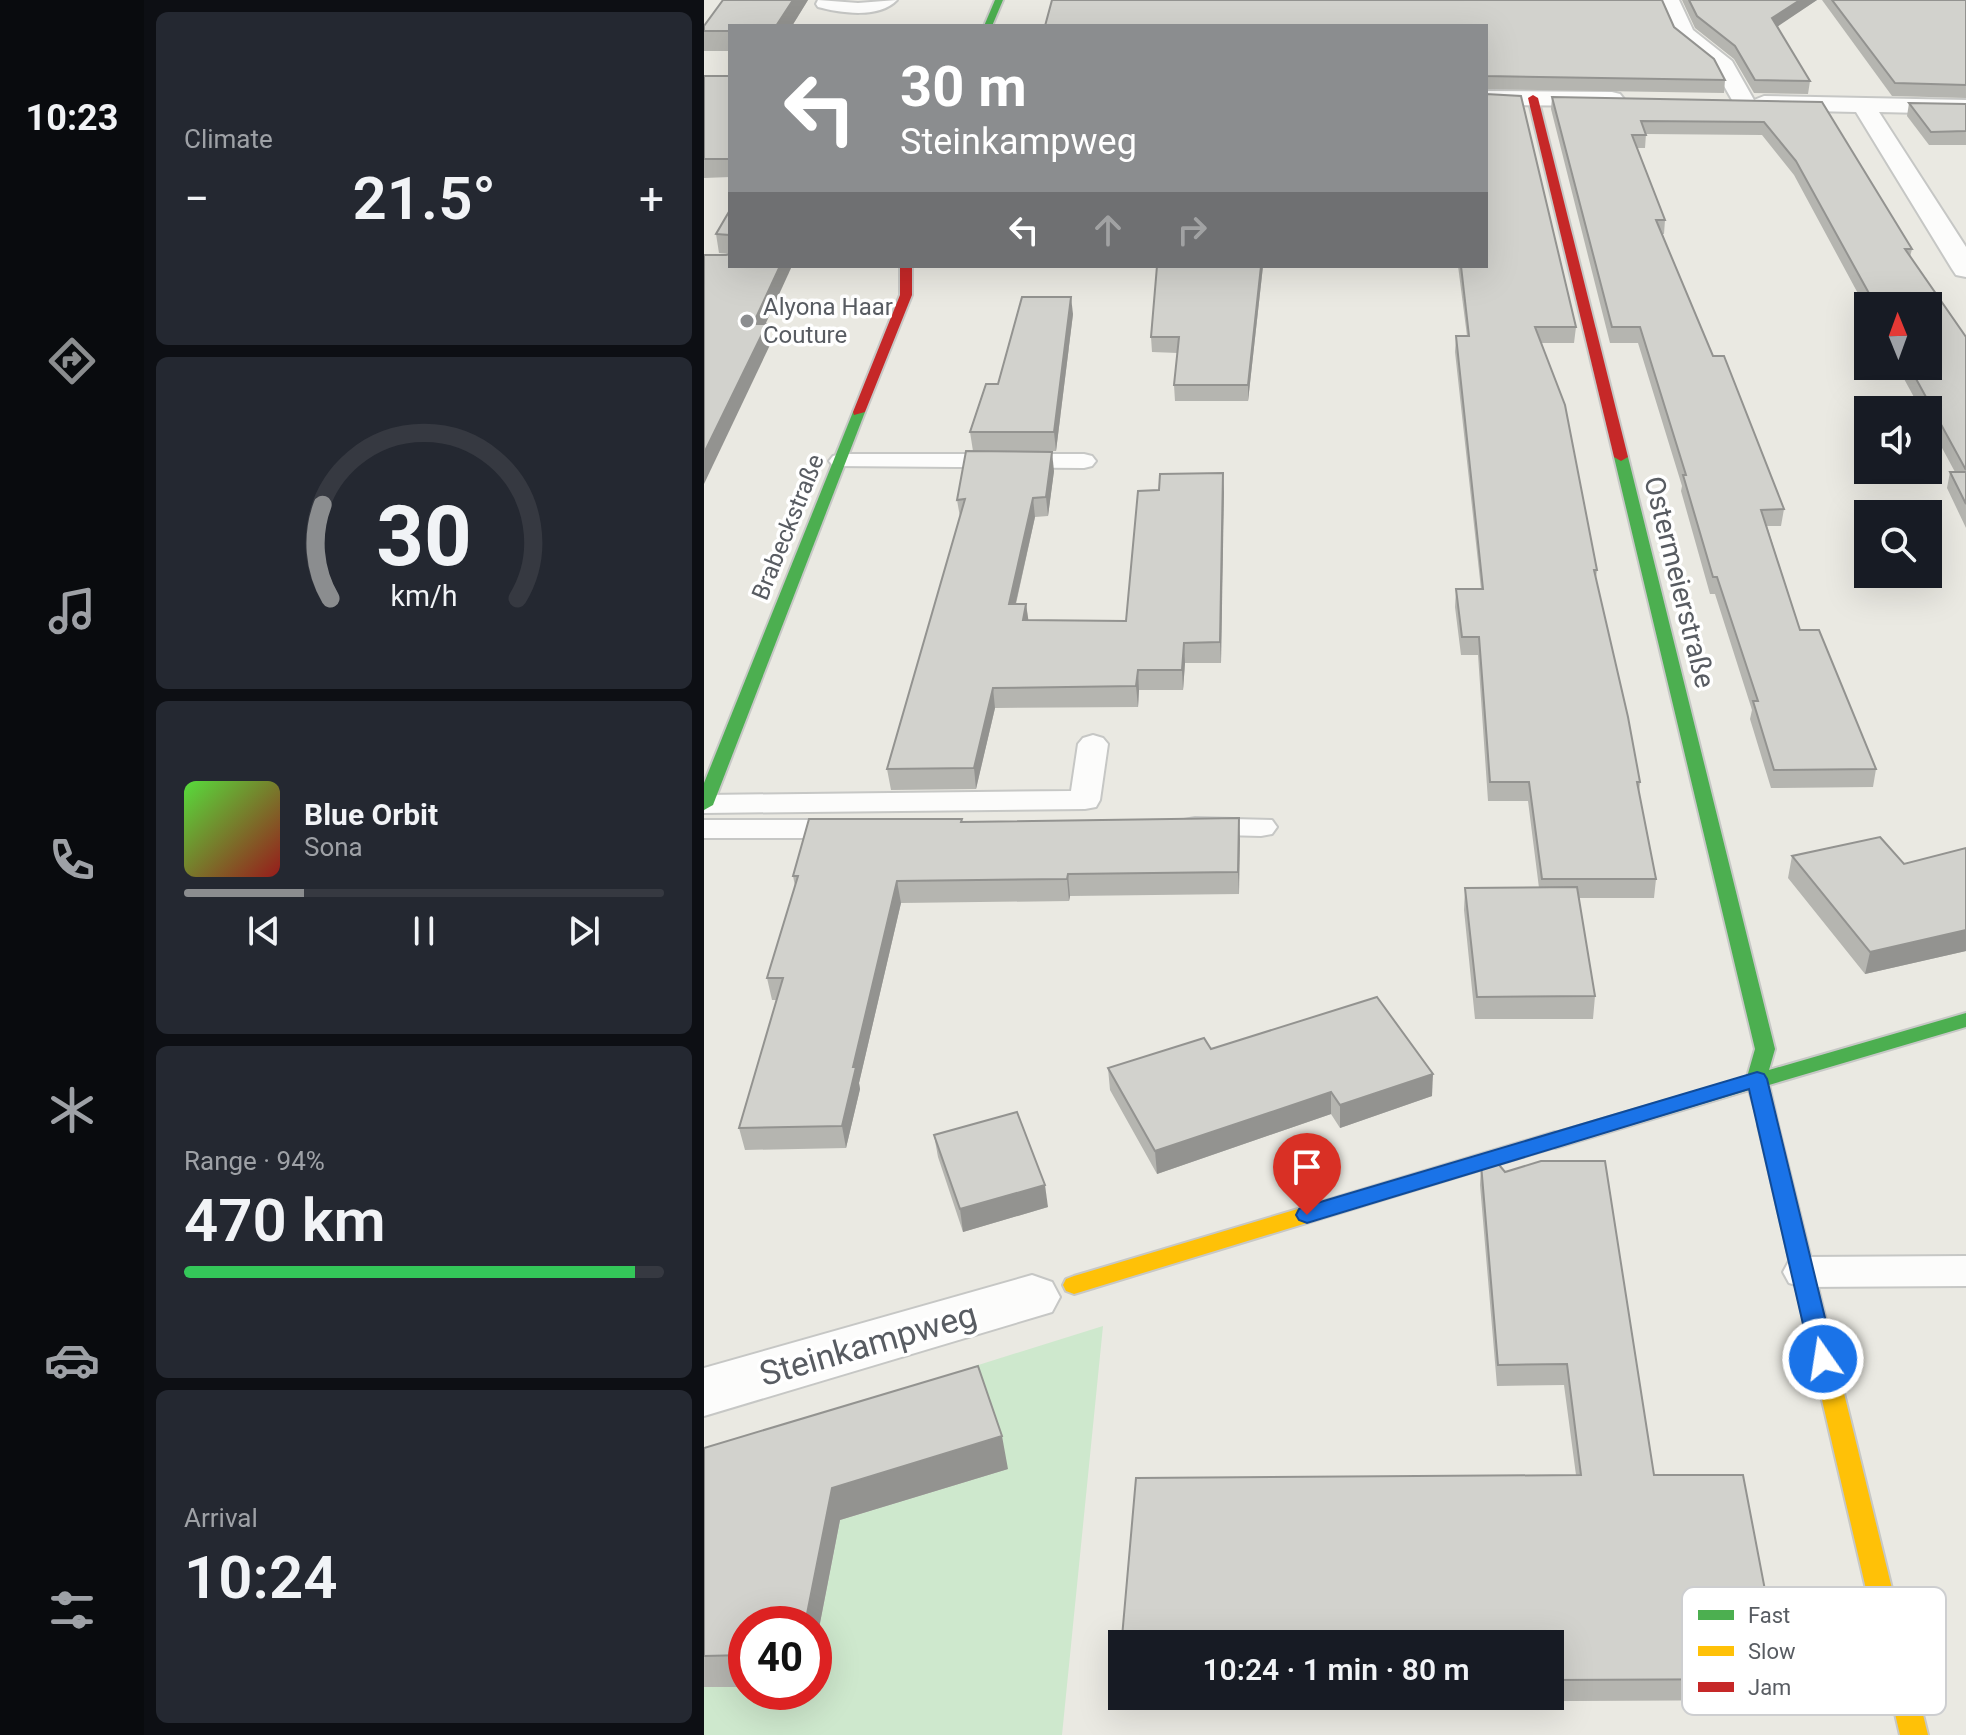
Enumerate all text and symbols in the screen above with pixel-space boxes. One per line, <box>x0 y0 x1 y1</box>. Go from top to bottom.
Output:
text: 30 m <box>900 54 1027 120</box>
icon: left <box>768 56 872 160</box>
text: 10:23 <box>26 97 118 139</box>
text: Steinkampweg <box>900 121 1137 163</box>
text: Climate <box>184 124 273 154</box>
text: 21.5° <box>353 163 496 234</box>
text: − <box>184 173 209 225</box>
text: + <box>639 173 664 225</box>
icon: left <box>1002 208 1046 252</box>
icon: ahead <box>1086 208 1130 252</box>
icon: right <box>1170 208 1214 252</box>
north arrow <box>1854 292 1942 380</box>
map controls <box>1854 292 1942 588</box>
place label: Alyona Haar Couture <box>763 293 893 349</box>
marker: Alyona Haar Couture <box>738 312 756 330</box>
icon: directions <box>44 333 100 389</box>
button: sound <box>1854 396 1942 484</box>
street label: Brabeckstraße <box>746 450 830 604</box>
street label: Ostermeierstraße <box>1637 473 1722 691</box>
text: 30 <box>376 487 472 584</box>
button: search <box>1854 500 1942 588</box>
text: km/h <box>390 579 458 613</box>
icon: music <box>44 583 100 639</box>
text: Blue Orbit <box>304 797 438 832</box>
icon: phone <box>44 832 100 888</box>
text: Sona <box>304 832 363 862</box>
icon: previous <box>242 909 286 953</box>
icon: pause <box>402 909 446 953</box>
icon: next <box>562 909 606 953</box>
icon: climate <box>44 1082 100 1138</box>
pin <box>1273 1133 1341 1215</box>
icon: arrive <box>1285 1145 1329 1189</box>
text: Range · 94% <box>184 1146 325 1176</box>
text: 470 km <box>184 1185 386 1256</box>
street label: Steinkampweg <box>755 1294 981 1394</box>
position arrow <box>1781 1317 1865 1401</box>
icon: car <box>44 1332 100 1388</box>
text: Arrival <box>184 1503 258 1533</box>
text: 10:24 <box>184 1542 337 1613</box>
icon: filters <box>44 1582 100 1638</box>
legend <box>1682 1587 1946 1715</box>
text: Fast <box>1748 1603 1790 1628</box>
speed limit sign: 40 <box>728 1606 832 1710</box>
text: Slow <box>1748 1639 1796 1664</box>
text: 10:24 · 1 min · 80 m <box>1202 1652 1470 1687</box>
text: Jam <box>1748 1675 1791 1700</box>

